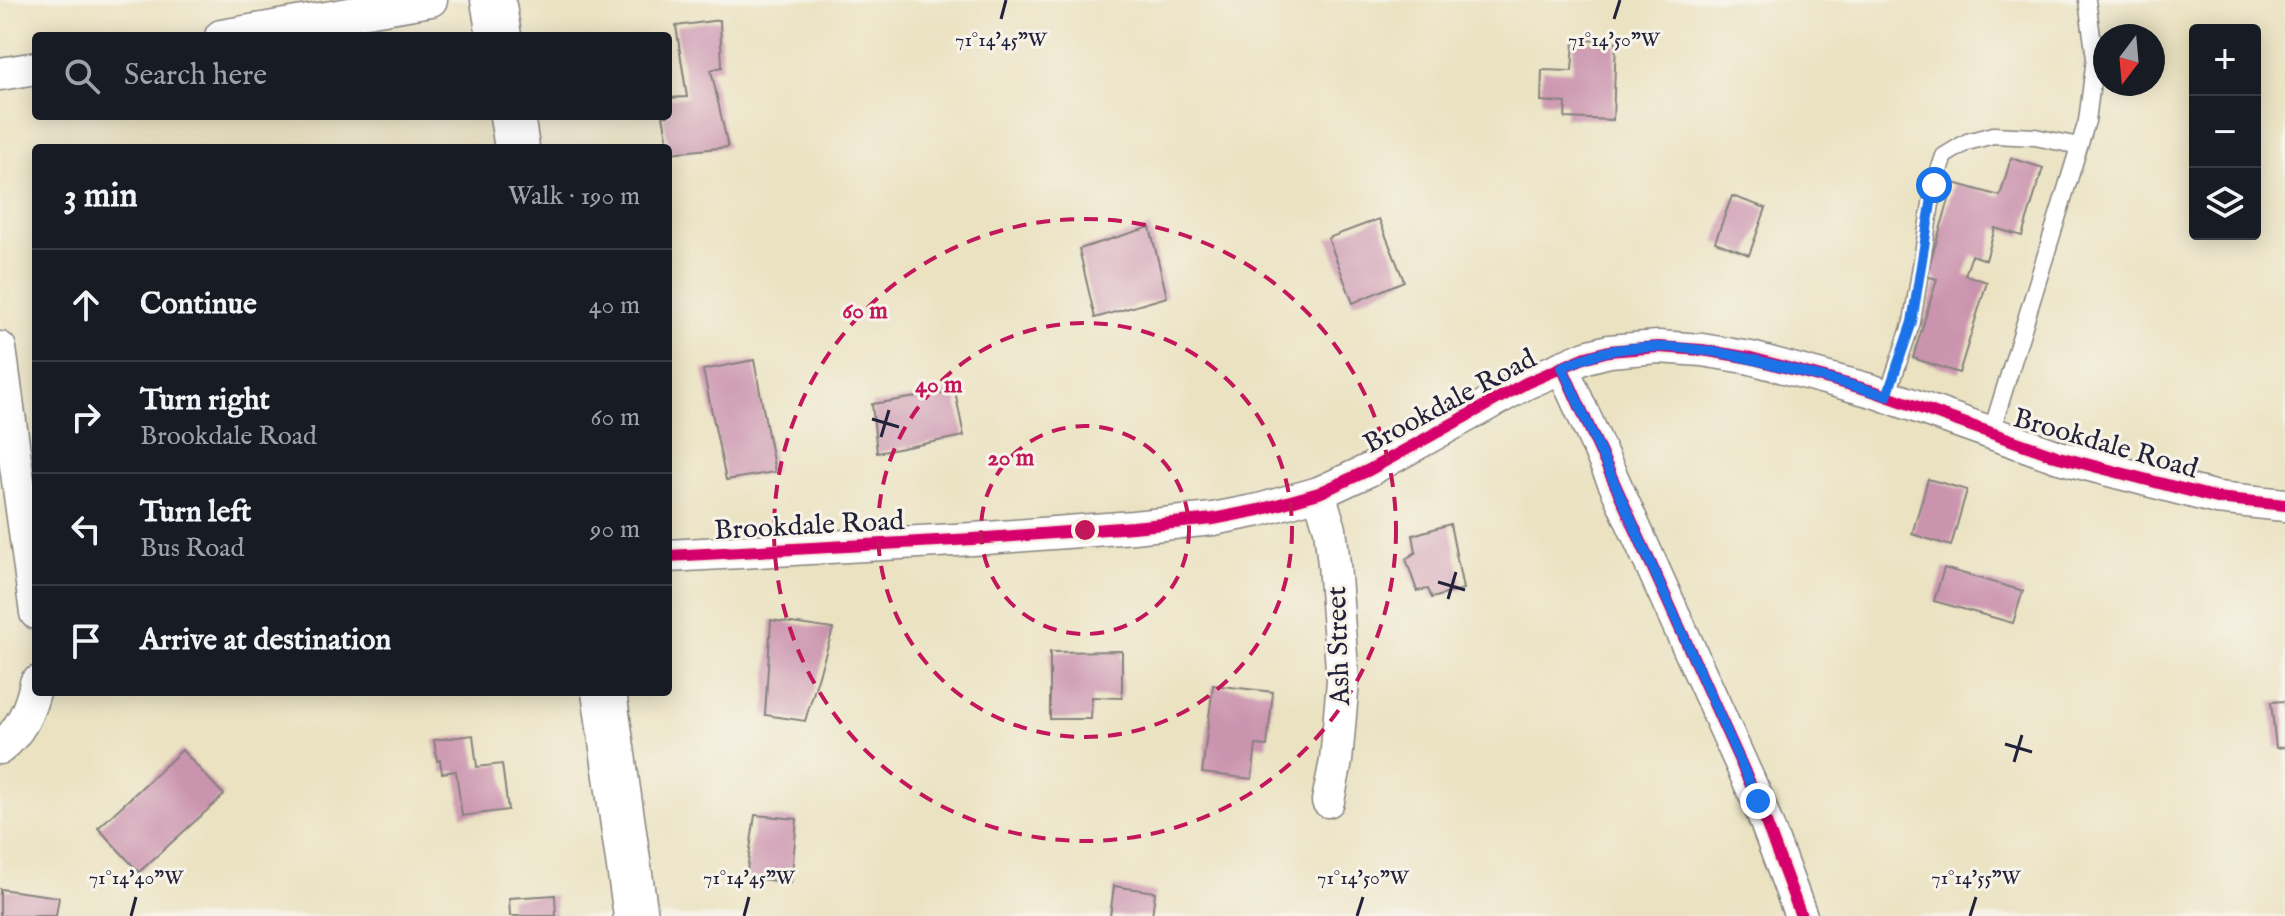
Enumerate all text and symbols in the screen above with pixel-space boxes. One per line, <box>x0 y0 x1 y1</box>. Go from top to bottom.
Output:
north arrow <box>2093 24 2165 96</box>
map controls <box>2189 24 2261 240</box>
button: + <box>2189 24 2261 96</box>
text: 71°14'45"W <box>955 28 1048 53</box>
text: 71°14'50"W <box>1568 28 1661 53</box>
search box <box>32 32 672 120</box>
icon: search <box>60 54 104 98</box>
text: Search here <box>124 57 267 95</box>
button: − <box>2189 96 2261 168</box>
route start <box>1916 167 1952 203</box>
button: layers <box>2189 168 2261 240</box>
text: 3 min <box>64 175 138 218</box>
text: Walk · 190 m <box>508 180 640 213</box>
icon: ahead <box>64 283 108 327</box>
text: Continue <box>140 286 257 324</box>
text: 40 m <box>589 289 640 322</box>
text: 60 m <box>842 296 888 327</box>
street label: Brookdale Road <box>1358 342 1543 462</box>
text: 40 m <box>915 370 963 401</box>
text: Turn right <box>140 382 270 420</box>
icon: right <box>64 395 108 439</box>
text: 60 m <box>591 401 640 434</box>
street label: Brookdale Road <box>2009 401 2202 488</box>
text: Brookdale Road <box>140 420 317 453</box>
text: 20 m <box>988 443 1035 474</box>
text: Turn left <box>140 494 251 532</box>
street label: Brookdale Road <box>713 504 905 549</box>
icon: left <box>64 507 108 551</box>
text: 90 m <box>590 513 640 546</box>
centre of rings <box>1071 516 1099 544</box>
text: Bus Road <box>140 532 244 565</box>
street label: Ash Street <box>1320 585 1359 707</box>
icon: arrive <box>64 619 108 663</box>
text: Arrive at destination <box>140 622 391 660</box>
route end <box>1740 783 1776 819</box>
text: 71°14'40"W <box>89 866 184 891</box>
text: 71°14'45"W <box>703 866 796 891</box>
text: 71°14'50"W <box>1317 866 1410 891</box>
text: 71°14'55"W <box>1931 866 2022 891</box>

